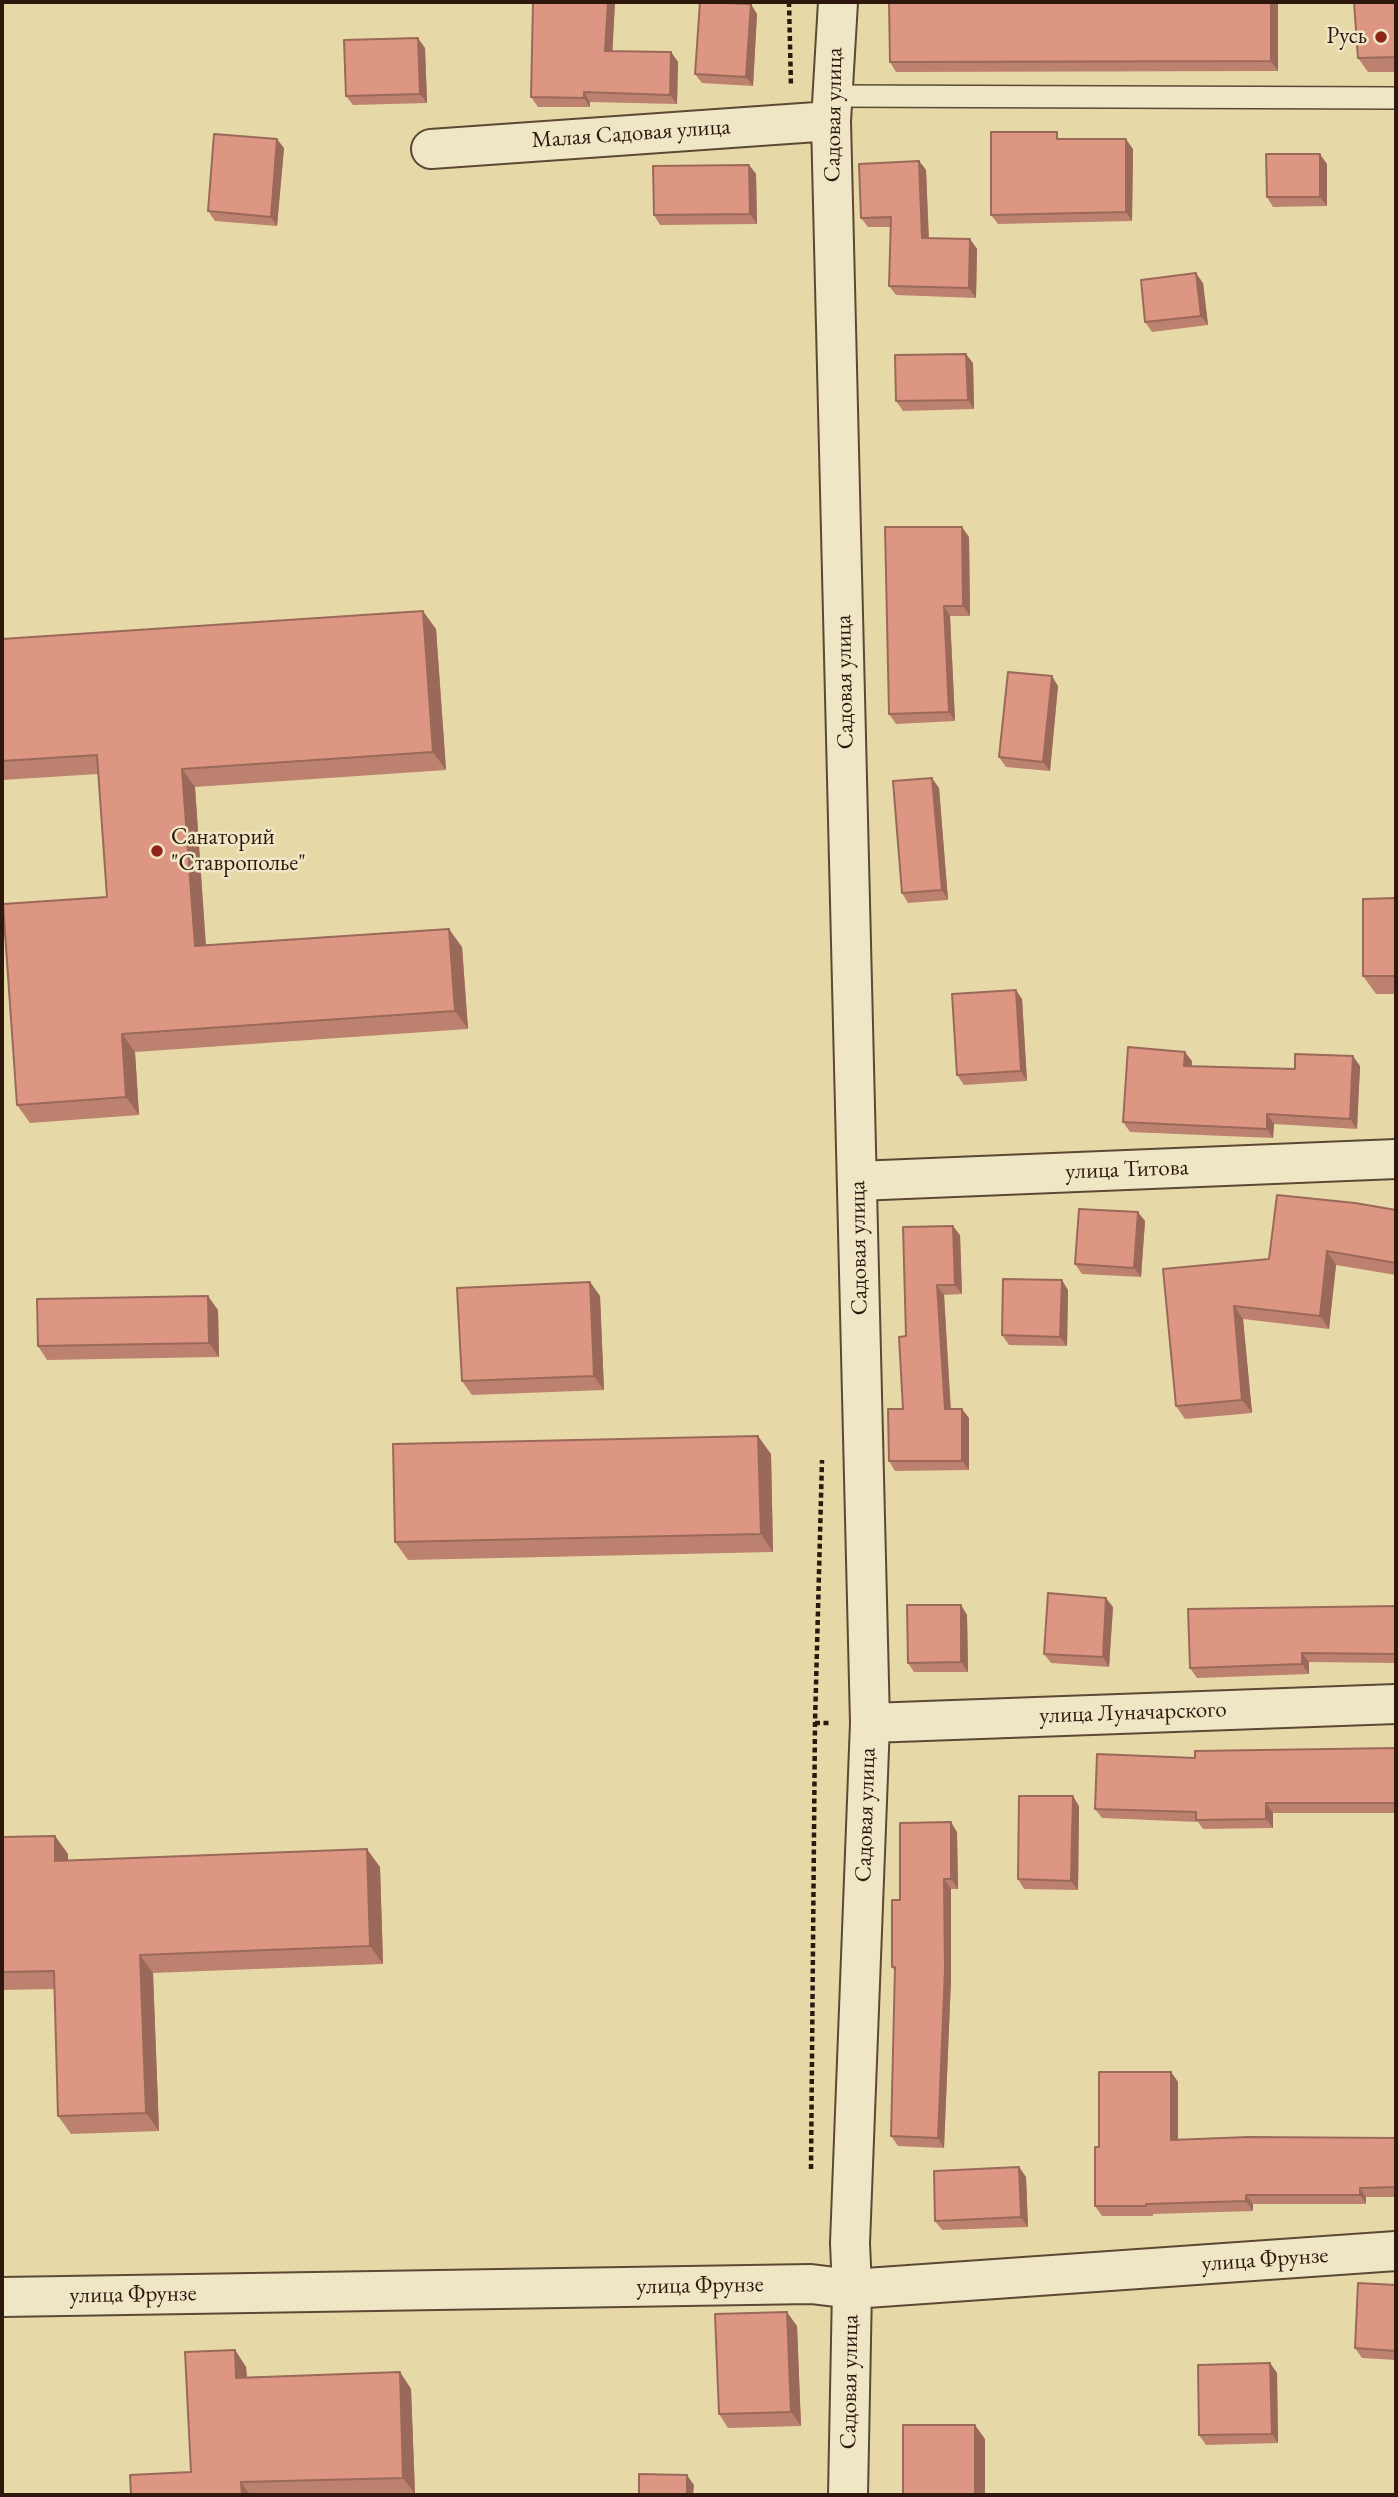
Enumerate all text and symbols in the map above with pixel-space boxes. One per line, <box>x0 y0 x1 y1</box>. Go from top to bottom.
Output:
place label: Русь <box>1326 23 1367 51</box>
marker: Русь <box>1373 29 1389 45</box>
street label: Садовая улица <box>819 47 849 183</box>
street label: Малая Садовая улица <box>531 113 731 155</box>
street label: Садовая улица <box>830 614 860 750</box>
place label: Санаторий "Ставрополье" <box>171 824 306 878</box>
marker: Санаторий "Ставрополье" <box>149 843 165 859</box>
street label: улица Титова <box>1065 1154 1189 1186</box>
street label: Садовая улица <box>844 1180 874 1316</box>
street label: улица Луначарского <box>1039 1696 1227 1730</box>
street label: Садовая улица <box>850 1747 882 1883</box>
street label: улица Фрунзе <box>1201 2242 1329 2278</box>
street label: улица Фрунзе <box>636 2271 764 2301</box>
street label: улица Фрунзе <box>69 2280 197 2310</box>
street label: Садовая улица <box>835 2314 865 2450</box>

